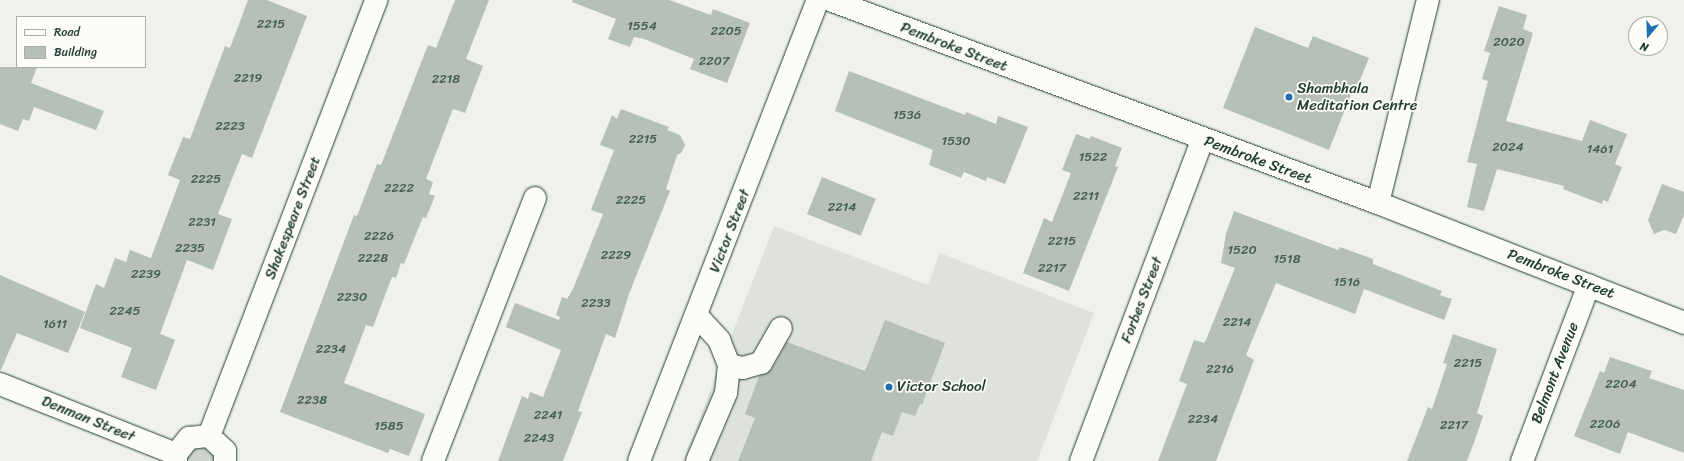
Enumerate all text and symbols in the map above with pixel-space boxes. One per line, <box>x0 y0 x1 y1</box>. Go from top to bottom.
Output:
legend <box>16 16 146 68</box>
house number: 2215 <box>257 16 285 32</box>
north arrow <box>1628 16 1668 56</box>
house number: 1554 <box>627 18 657 34</box>
street label: Pembroke Street <box>898 18 1010 76</box>
text: Road <box>54 21 80 43</box>
house number: 2205 <box>710 23 742 39</box>
house number: 2020 <box>1493 34 1525 50</box>
text: N <box>1638 37 1651 57</box>
text: Building <box>54 41 97 63</box>
house number: 2207 <box>699 53 729 69</box>
house number: 2219 <box>234 70 262 86</box>
house number: 2218 <box>432 71 460 87</box>
place label: Shambhala Meditation Centre <box>1297 79 1418 114</box>
marker: Shambhala Meditation Centre <box>1284 92 1294 102</box>
house number: 1536 <box>893 107 921 123</box>
house number: 2223 <box>215 118 245 134</box>
house number: 2215 <box>629 131 657 147</box>
street label: Pembroke Street <box>1202 132 1314 188</box>
house number: 1530 <box>942 133 970 149</box>
house number: 2024 <box>1492 139 1524 155</box>
house number: 1461 <box>1587 141 1613 157</box>
house number: 1522 <box>1079 149 1107 165</box>
street label: Shakespeare Street <box>261 154 325 282</box>
house number: 2225 <box>191 171 221 187</box>
house number: 2222 <box>384 180 414 196</box>
street label: Victor Street <box>706 187 754 275</box>
house number: 2211 <box>1073 188 1099 204</box>
house number: 2225 <box>616 192 646 208</box>
house number: 2214 <box>828 199 856 215</box>
house number: 2231 <box>188 214 216 230</box>
house number: 2226 <box>364 228 394 244</box>
house number: 2215 <box>1048 233 1076 249</box>
house number: 2235 <box>175 240 205 256</box>
house number: 1520 <box>1227 242 1257 258</box>
street label: Pembroke Street <box>1505 245 1617 303</box>
house number: 2229 <box>601 247 631 263</box>
house number: 2228 <box>358 250 388 266</box>
house number: 1518 <box>1274 251 1300 267</box>
street label: Forbes Street <box>1117 254 1167 346</box>
house number: 2217 <box>1038 260 1066 276</box>
house number: 2239 <box>131 266 161 282</box>
house number: 1516 <box>1334 274 1360 290</box>
house number: 2230 <box>337 289 367 305</box>
house number: 2233 <box>581 295 611 311</box>
house number: 2245 <box>109 303 141 319</box>
house number: 2214 <box>1223 314 1251 330</box>
house number: 1611 <box>43 316 67 332</box>
street label: Belmont Avenue <box>1527 320 1583 426</box>
house number: 2234 <box>316 341 346 357</box>
house number: 2215 <box>1454 355 1482 371</box>
house number: 2216 <box>1206 361 1234 377</box>
house number: 2204 <box>1605 376 1637 392</box>
place label: Victor School <box>897 378 986 396</box>
marker: Victor School <box>884 382 894 392</box>
street label: Denman Street <box>39 392 137 446</box>
house number: 2238 <box>297 392 327 408</box>
house number: 2241 <box>534 407 562 423</box>
house number: 2234 <box>1188 411 1218 427</box>
house number: 2206 <box>1590 416 1620 432</box>
house number: 2217 <box>1440 417 1468 433</box>
house number: 1585 <box>374 418 404 434</box>
house number: 2243 <box>524 430 554 446</box>

